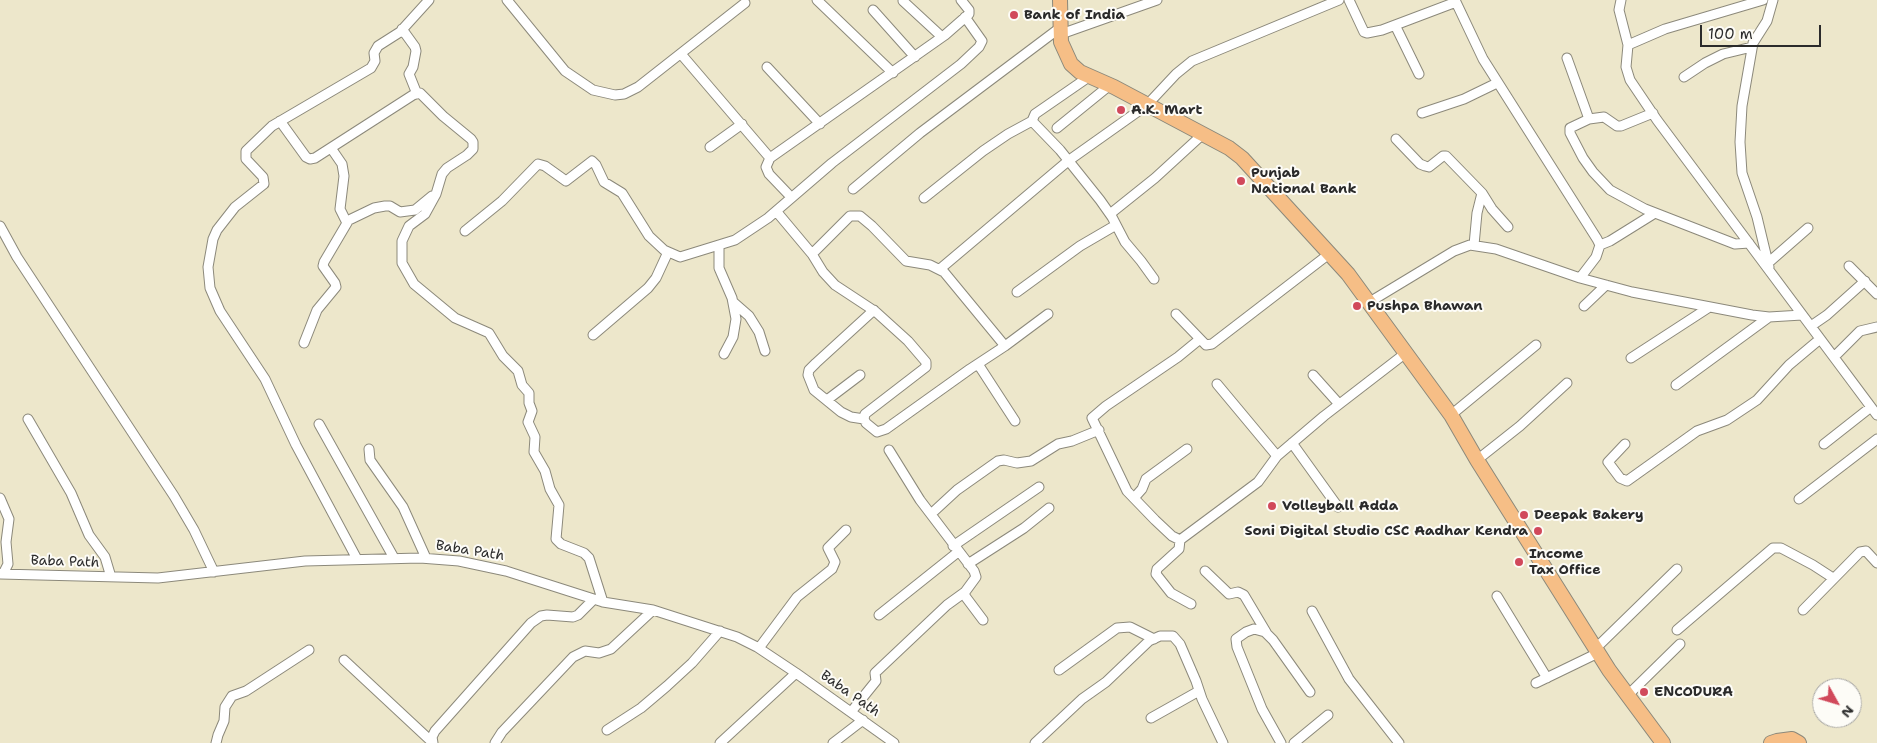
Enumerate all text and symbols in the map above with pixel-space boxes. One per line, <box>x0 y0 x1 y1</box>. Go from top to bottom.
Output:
place label: Bank of India <box>1024 7 1125 23</box>
marker: Bank of India <box>1008 9 1020 21</box>
scale bar <box>1702 15 1823 47</box>
text: 100 m <box>1708 24 1753 44</box>
place label: A.K. Mart <box>1131 102 1202 118</box>
marker: A.K. Mart <box>1115 104 1127 116</box>
place label: Punjab National Bank <box>1251 165 1357 198</box>
marker: Punjab National Bank <box>1235 175 1247 187</box>
place label: Pushpa Bhawan <box>1367 298 1483 314</box>
marker: Pushpa Bhawan <box>1351 300 1363 312</box>
place label: Volleyball Adda <box>1282 498 1398 514</box>
marker: Volleyball Adda <box>1266 500 1278 512</box>
place label: Deepak Bakery <box>1534 507 1644 523</box>
marker: Deepak Bakery <box>1518 509 1530 521</box>
place label: Soni Digital Studio CSC Aadhar Kendra <box>1244 523 1528 539</box>
marker: Soni Digital Studio CSC Aadhar Kendra <box>1532 525 1544 537</box>
street label: Baba Path <box>435 537 505 565</box>
place label: Income Tax Office <box>1529 546 1601 578</box>
street label: Baba Path <box>30 552 100 572</box>
marker: Income Tax Office <box>1513 556 1525 568</box>
street label: Baba Path <box>817 667 883 721</box>
north arrow <box>1812 678 1862 728</box>
place label: ENCODURA <box>1654 684 1733 700</box>
marker: ENCODURA <box>1638 686 1650 698</box>
text: N <box>1837 702 1858 722</box>

